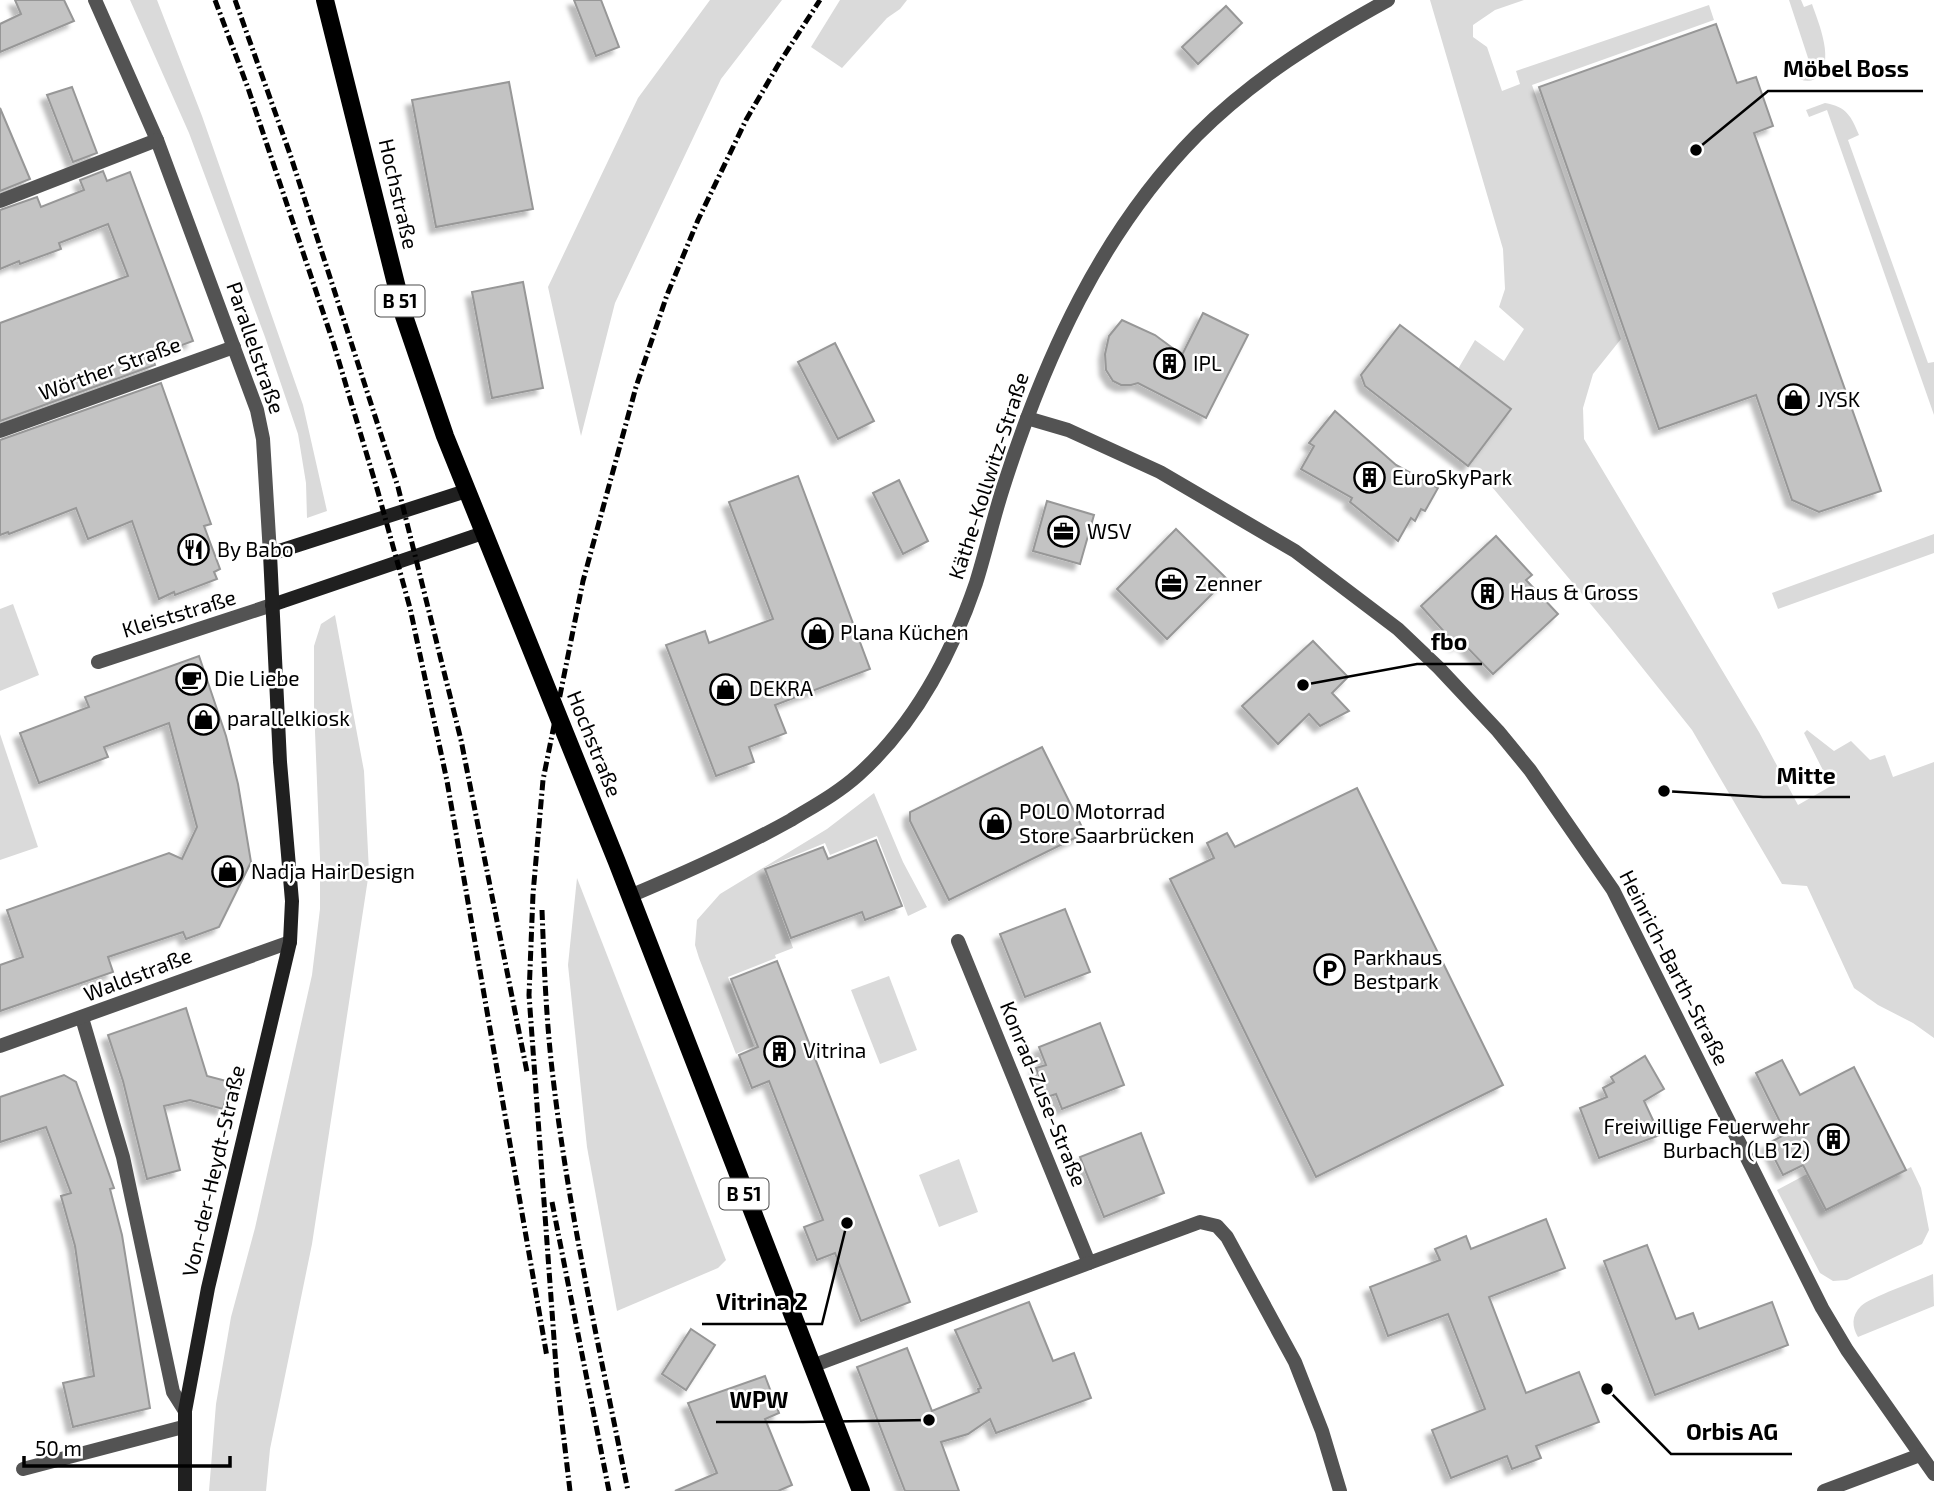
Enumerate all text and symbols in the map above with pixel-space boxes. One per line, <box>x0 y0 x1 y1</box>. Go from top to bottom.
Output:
callout: Möbel Boss <box>1768 47 1923 91</box>
text: Möbel Boss <box>1783 54 1909 82</box>
street label: Hochstraße <box>375 136 424 251</box>
street label: Parallelstraße <box>222 278 291 417</box>
road number: B 51 <box>376 286 424 316</box>
street label: Wörther Straße <box>35 330 184 405</box>
building icon: IPL <box>1153 347 1187 381</box>
place label: IPL <box>1193 350 1222 375</box>
street label: Käthe-Kollwitz-Straße <box>942 369 1033 582</box>
shop icon: JYSK <box>1777 383 1811 417</box>
place label: JYSK <box>1817 386 1861 411</box>
building icon: EuroSkyPark <box>1352 461 1386 495</box>
place label: EuroSkyPark <box>1392 464 1513 489</box>
office icon: WSV <box>1047 515 1081 549</box>
place label: WSV <box>1087 518 1132 543</box>
restaurant icon: By Babo <box>177 533 211 567</box>
place label: By Babo <box>217 536 294 561</box>
office icon: Zenner <box>1155 567 1189 601</box>
place label: Zenner <box>1195 570 1263 595</box>
building icon: Haus & Gross <box>1470 576 1504 610</box>
place label: Haus & Gross <box>1510 579 1638 604</box>
street label: Kleiststraße <box>119 583 239 642</box>
shop icon: Plana Küchen <box>800 616 834 650</box>
place label: Plana Küchen <box>840 619 969 644</box>
callout: fbo <box>1417 620 1482 664</box>
text: fbo <box>1431 627 1467 655</box>
cafe icon: Die Liebe <box>174 662 208 696</box>
place label: Die Liebe <box>214 665 300 690</box>
shop icon: DEKRA <box>709 672 743 706</box>
place label: DEKRA <box>749 675 813 700</box>
street label: Hochstraße <box>563 687 628 800</box>
shop icon: parallelkiosk <box>187 702 221 736</box>
place label: parallelkiosk <box>227 705 350 730</box>
callout: Mitte <box>1763 753 1850 797</box>
text: Mitte <box>1776 761 1836 789</box>
place label: POLO Motorrad Store Saarbrücken <box>1019 798 1194 847</box>
shop icon: POLO Motorrad Store Saarbrücken <box>979 807 1013 841</box>
shop icon: Nadja HairDesign <box>211 855 245 889</box>
place label: Nadja HairDesign <box>251 858 415 884</box>
street label: Heinrich-Barth-Straße <box>1615 866 1735 1069</box>
street label: Waldstraße <box>80 942 195 1006</box>
place label: Parkhaus Bestpark <box>1353 944 1442 993</box>
parking icon: Parkhaus Bestpark <box>1313 953 1347 987</box>
street label: Konrad-Zuse-Straße <box>996 997 1093 1190</box>
building icon: Vitrina <box>763 1034 797 1068</box>
place label: Vitrina <box>803 1037 866 1062</box>
street label: Von-der-Heydt-Straße <box>176 1063 249 1279</box>
place label: Freiwillige Feuerwehr Burbach (LB 12) <box>1604 1113 1811 1162</box>
building icon: Freiwillige Feuerwehr Burbach (LB 12) <box>1816 1122 1850 1156</box>
road number: B 51 <box>720 1178 768 1210</box>
callout: Vitrina 2 <box>702 1280 822 1324</box>
text: Vitrina 2 <box>716 1287 808 1315</box>
callout: WPW <box>716 1378 803 1422</box>
text: WPW <box>729 1385 789 1413</box>
callout: Orbis AG <box>1671 1410 1792 1454</box>
text: Orbis AG <box>1686 1417 1778 1445</box>
scale bar <box>24 1424 231 1468</box>
text: 50 m <box>35 1435 82 1460</box>

